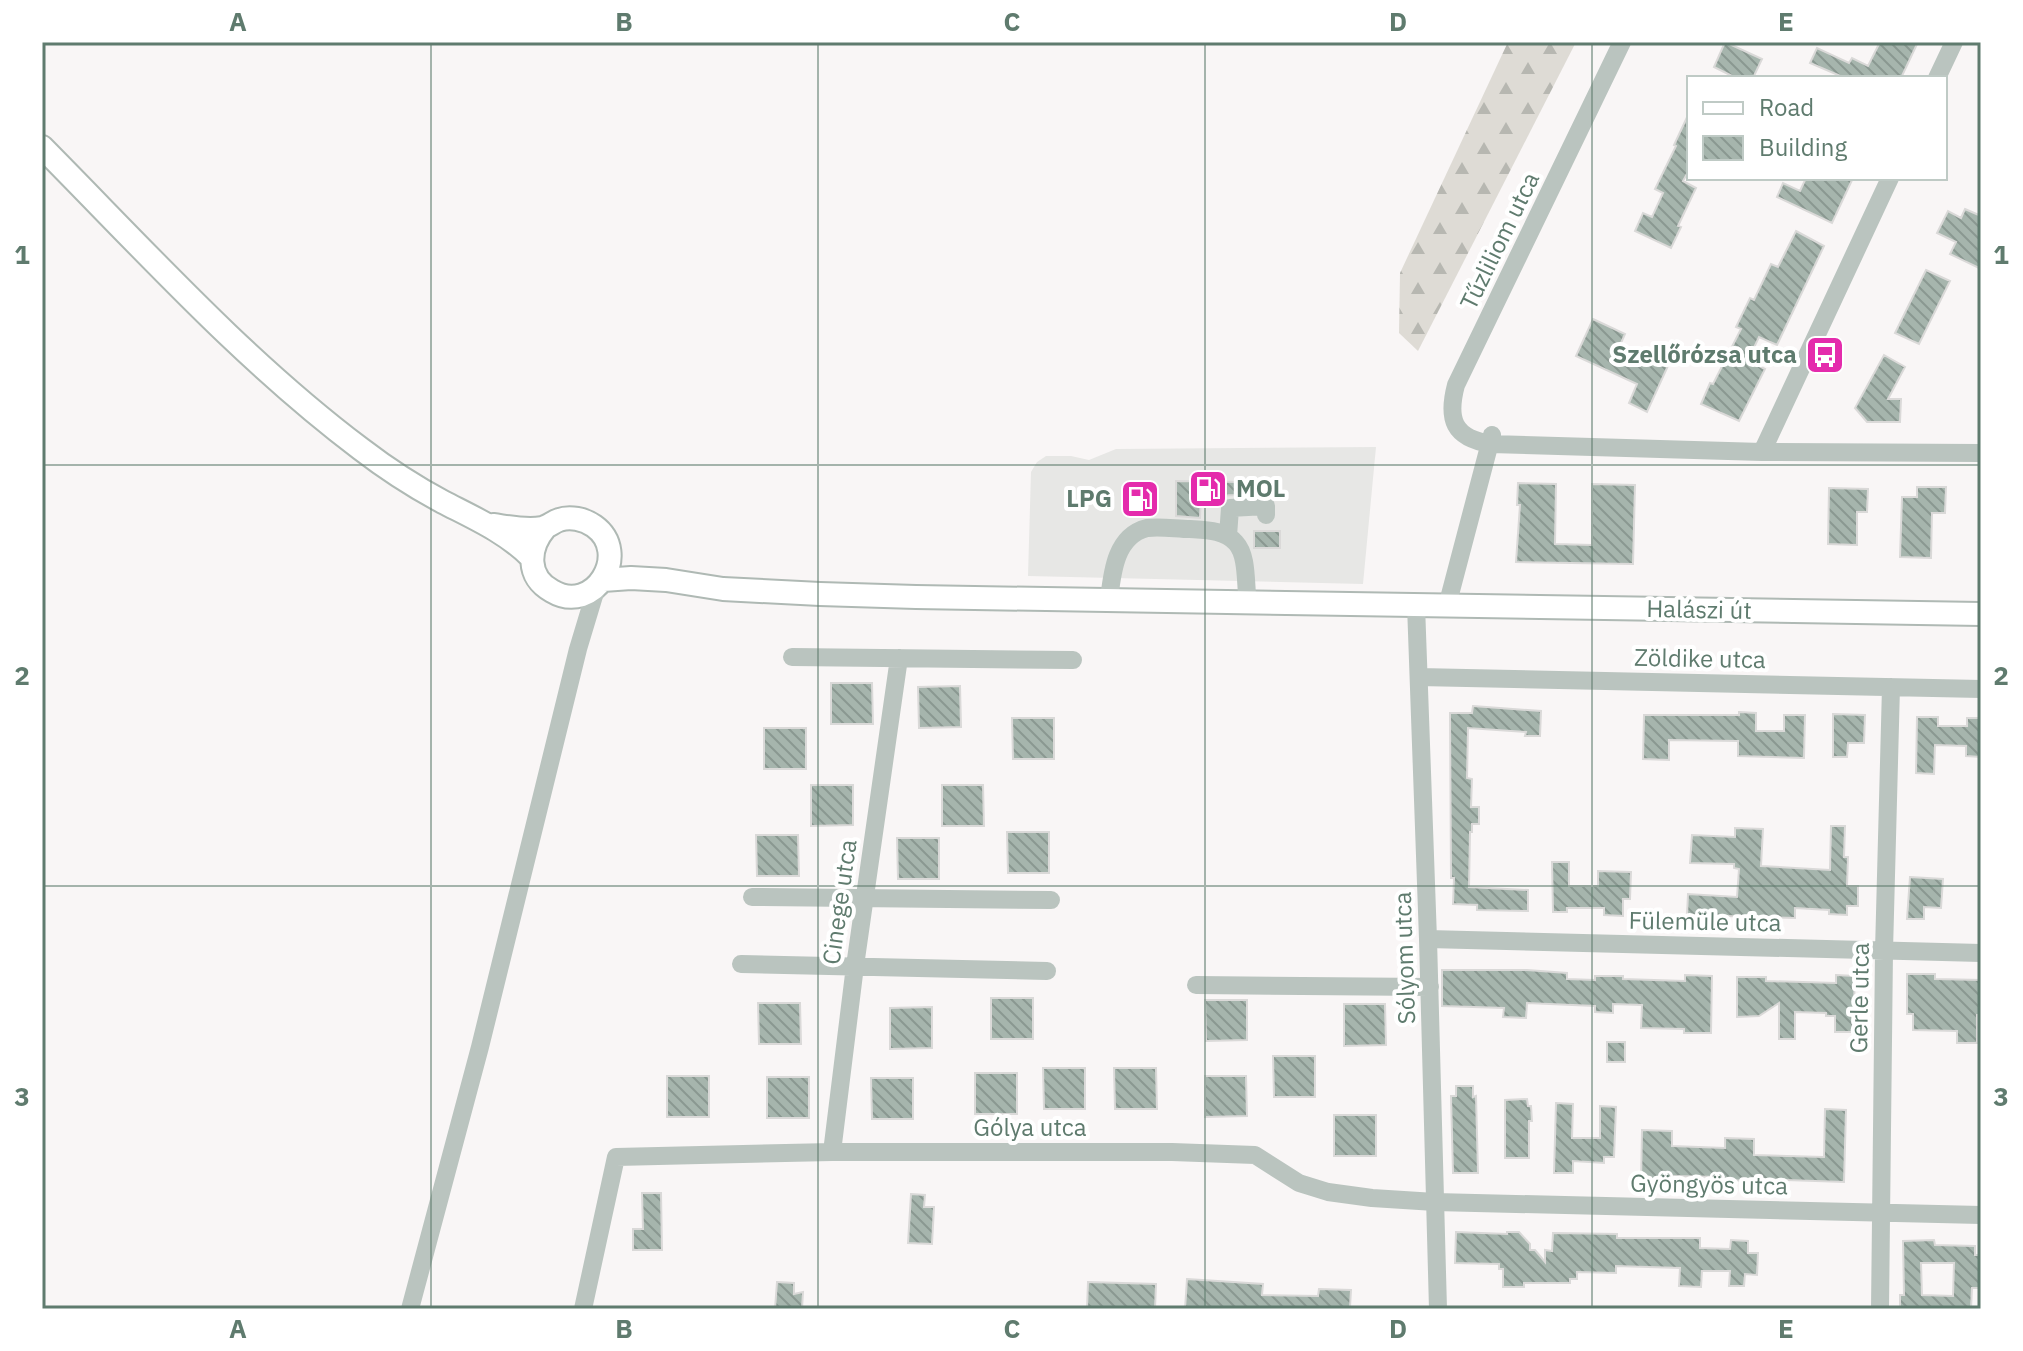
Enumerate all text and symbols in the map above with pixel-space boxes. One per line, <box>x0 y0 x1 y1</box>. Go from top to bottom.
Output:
text: A <box>229 4 247 38</box>
text: B <box>615 4 633 38</box>
text: C <box>1004 4 1021 38</box>
text: D <box>1389 4 1407 38</box>
text: E <box>1778 4 1794 38</box>
legend <box>1687 76 1947 180</box>
text: Road <box>1759 91 1814 123</box>
text: Building <box>1759 131 1847 163</box>
street label: Tűzliliom utca <box>1452 166 1546 315</box>
text: 1 <box>14 237 30 271</box>
text: 1 <box>1993 237 2009 271</box>
bus stop icon: Szellőrózsa utca <box>1804 334 1846 376</box>
place label: Szellőrózsa utca <box>1612 338 1797 370</box>
fuel station icon: MOL <box>1187 468 1229 510</box>
place label: MOL <box>1236 472 1286 504</box>
fuel station icon: LPG <box>1119 478 1161 520</box>
place label: LPG <box>1066 482 1112 514</box>
street label: Halászi út <box>1646 592 1752 626</box>
street label: Zöldike utca <box>1634 641 1766 675</box>
text: 2 <box>14 658 30 692</box>
text: 2 <box>1993 658 2009 692</box>
street label: Cinege utca <box>814 837 864 966</box>
street label: Sólyom utca <box>1386 891 1422 1025</box>
street label: Fülemüle utca <box>1628 904 1782 938</box>
street label: Gerle utca <box>1842 942 1876 1054</box>
text: 3 <box>14 1079 30 1113</box>
text: 3 <box>1993 1079 2009 1113</box>
street label: Gólya utca <box>973 1111 1087 1143</box>
street label: Gyöngyös utca <box>1630 1167 1788 1201</box>
text: A <box>229 1311 247 1345</box>
text: B <box>615 1311 633 1345</box>
text: C <box>1004 1311 1021 1345</box>
text: D <box>1389 1311 1407 1345</box>
text: E <box>1778 1311 1794 1345</box>

